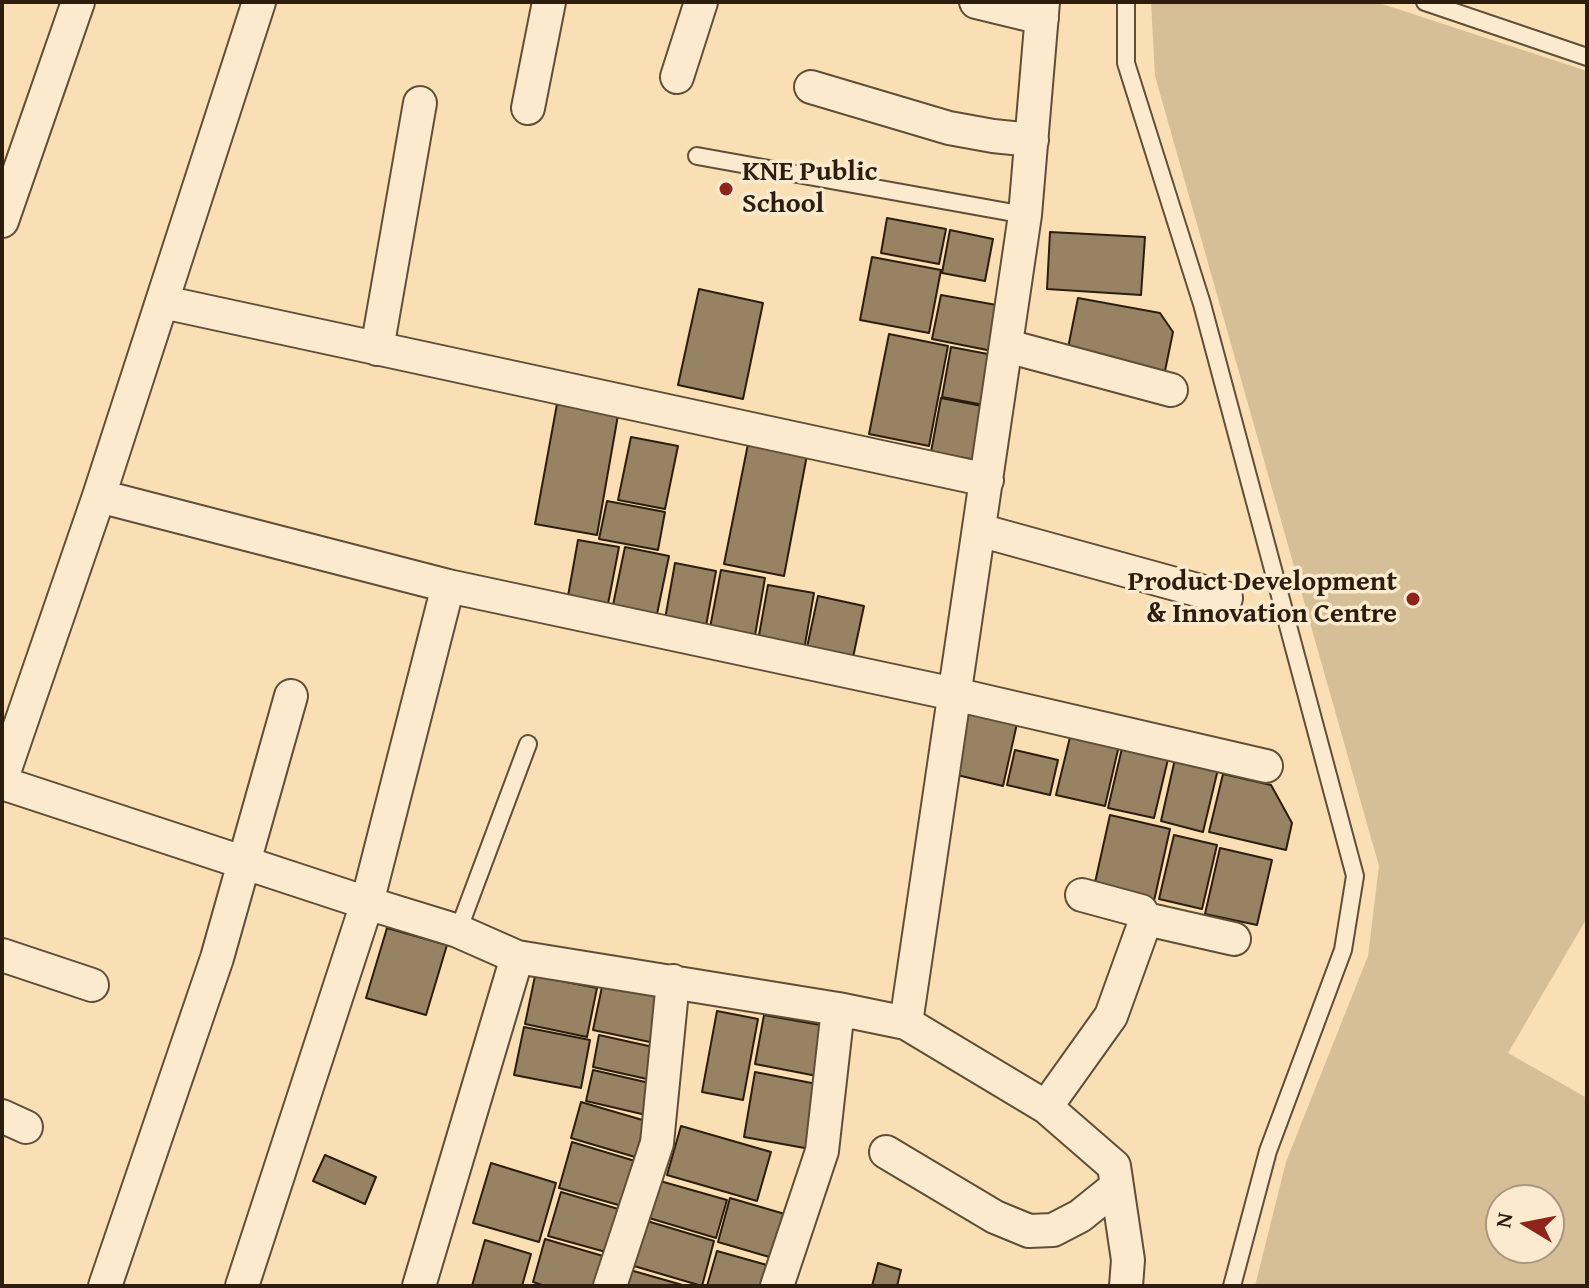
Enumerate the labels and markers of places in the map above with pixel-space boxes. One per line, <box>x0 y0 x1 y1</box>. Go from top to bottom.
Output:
place label: KNE Public School <box>742 156 878 222</box>
marker: KNE Public School <box>717 180 735 198</box>
place label: Product Development & Innovation Centre <box>1128 566 1397 632</box>
marker: Product Development & Innovation Centre <box>1404 590 1422 608</box>

